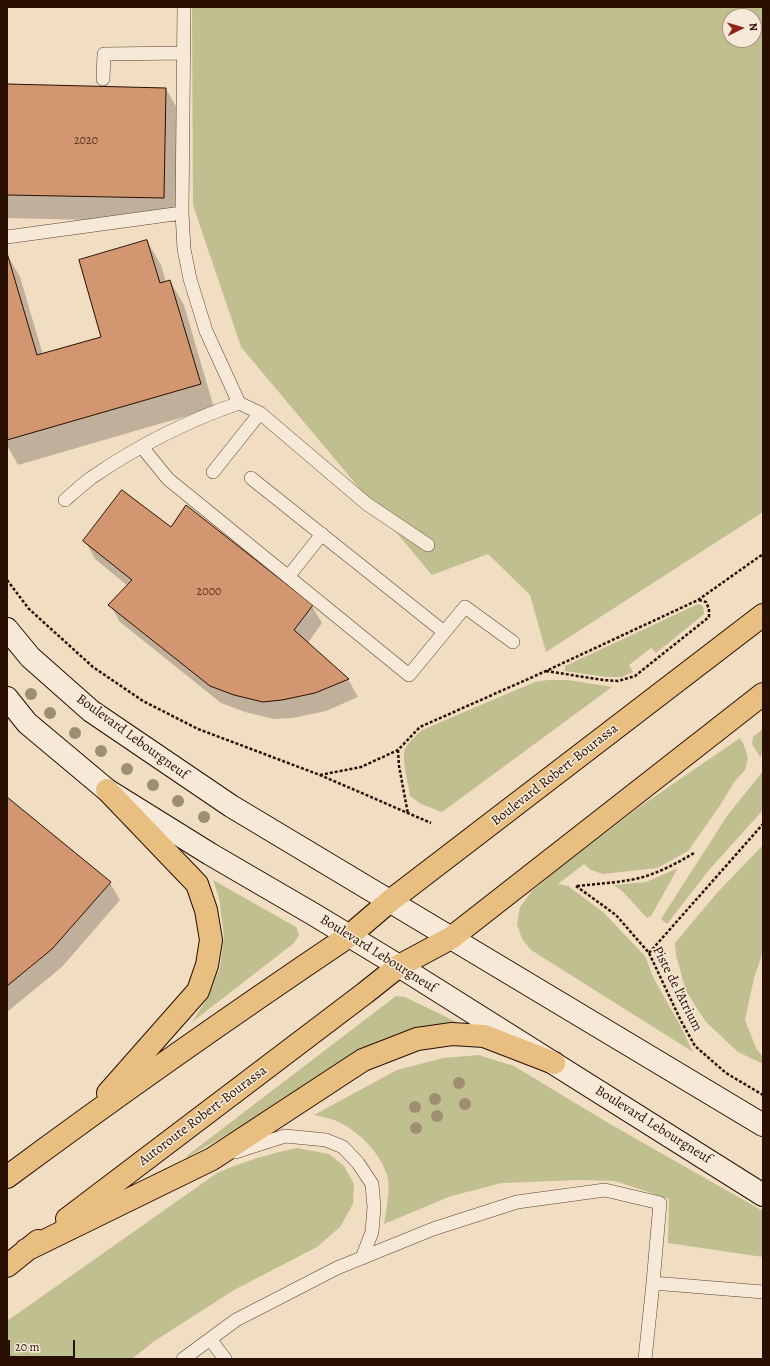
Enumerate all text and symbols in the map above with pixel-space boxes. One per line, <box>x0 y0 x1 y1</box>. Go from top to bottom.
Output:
north arrow <box>722 8 762 48</box>
text: N <box>746 22 761 32</box>
house number: 2020 <box>74 134 98 148</box>
house number: 2000 <box>197 585 221 599</box>
street label: Boulevard Lebourgneuf <box>73 691 191 783</box>
street label: Boulevard Robert-Bourassa <box>488 720 622 830</box>
street label: Boulevard Lebourgneuf <box>317 911 439 997</box>
street label: Piste de l'Atrium <box>648 944 706 1034</box>
street label: Autoroute Robert-Bourassa <box>136 1062 270 1170</box>
street label: Boulevard Lebourgneuf <box>592 1082 714 1168</box>
scale bar <box>10 1332 77 1358</box>
text: 20 m <box>15 1339 39 1355</box>

